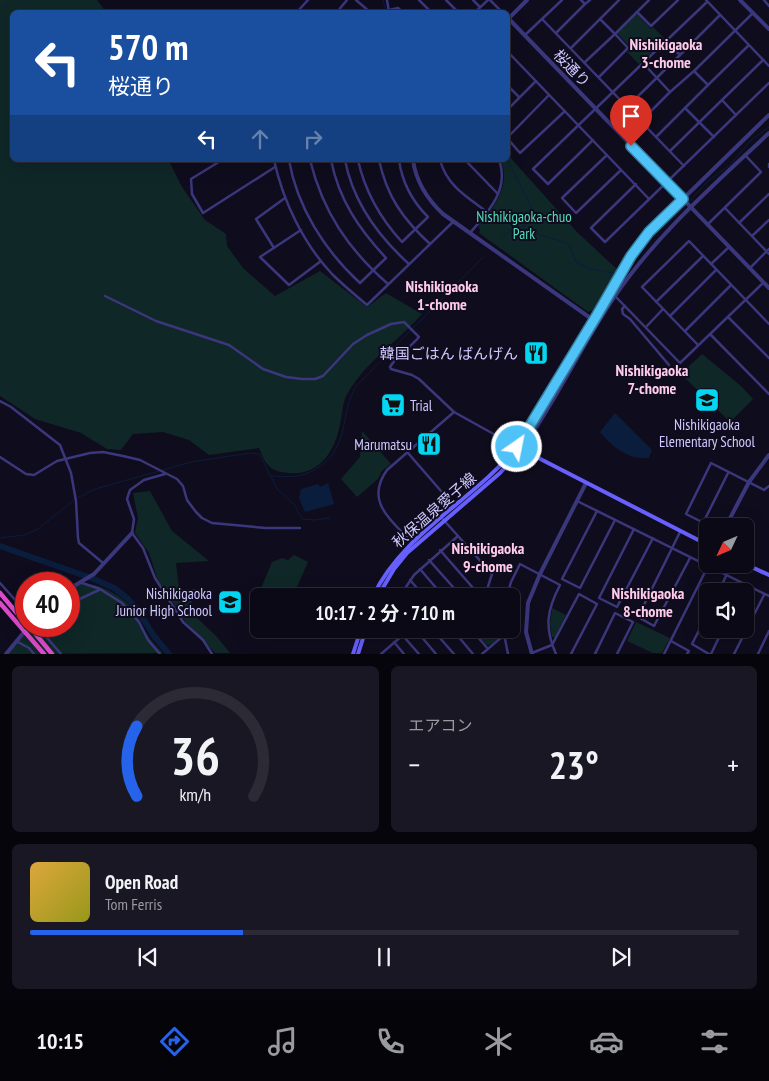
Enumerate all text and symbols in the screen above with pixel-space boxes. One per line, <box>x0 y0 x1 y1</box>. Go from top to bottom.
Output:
text: 570 m <box>108 24 189 70</box>
icon: left <box>25 30 90 95</box>
district label: Nishikigaoka 3-chome <box>630 34 703 72</box>
street label: 桜通り <box>550 45 594 91</box>
text: 桜通り <box>108 72 174 100</box>
pin <box>610 95 652 146</box>
icon: arrive <box>617 102 645 130</box>
icon: left <box>193 125 221 153</box>
icon: ahead <box>246 125 274 153</box>
icon: right <box>299 125 327 153</box>
park label: Nishikigaoka-chuo Park <box>476 207 572 243</box>
district label: Nishikigaoka 1-chome <box>406 276 479 314</box>
restaurant icon: 韓国ごはん ばんげん <box>523 340 549 366</box>
place label: 韓国ごはん ばんげん <box>380 344 518 363</box>
district label: Nishikigaoka 7-chome <box>616 360 689 398</box>
school or university icon: Nishikigaoka Elementary School <box>694 387 720 413</box>
supermarket icon: Trial <box>380 392 406 418</box>
place label: Trial <box>410 396 433 415</box>
place label: Nishikigaoka Elementary School <box>659 415 756 451</box>
position arrow <box>490 420 542 472</box>
restaurant icon: Marumatsu <box>416 431 442 457</box>
place label: Marumatsu <box>354 435 412 454</box>
street label: 秋保温泉愛子線 <box>388 468 480 552</box>
north arrow <box>699 518 754 572</box>
map controls <box>699 518 754 638</box>
district label: Nishikigaoka 9-chome <box>452 538 525 576</box>
speed limit sign: 40 <box>15 572 80 637</box>
district label: Nishikigaoka 8-chome <box>612 583 685 621</box>
button: sound <box>699 583 754 638</box>
place label: Nishikigaoka Junior High School <box>115 584 213 620</box>
school or university icon: Nishikigaoka Junior High School <box>217 589 243 615</box>
text: 10:17 · 2 分 · 710 m <box>315 601 455 625</box>
text: エアコン <box>409 715 473 735</box>
text: 36 <box>170 722 220 789</box>
text: 23° <box>549 740 599 789</box>
text: − <box>409 746 420 783</box>
text: + <box>727 746 739 783</box>
text: km/h <box>179 783 211 806</box>
text: Open Road <box>105 870 178 894</box>
text: Tom Ferris <box>105 894 162 914</box>
icon: previous <box>134 943 162 971</box>
icon: pause <box>370 943 398 971</box>
icon: next <box>607 943 635 971</box>
icon: directions <box>157 1024 192 1059</box>
icon: music <box>265 1024 300 1059</box>
icon: phone <box>373 1024 408 1059</box>
icon: climate <box>481 1024 516 1059</box>
icon: car <box>589 1024 624 1059</box>
icon: filters <box>697 1024 732 1059</box>
text: 10:15 <box>37 1027 84 1055</box>

